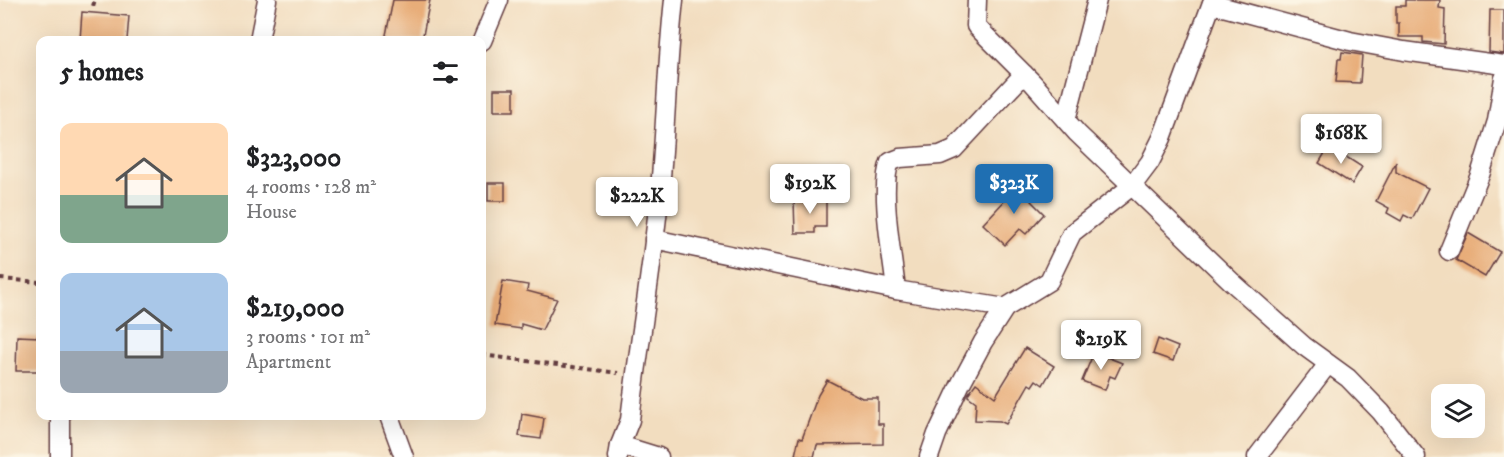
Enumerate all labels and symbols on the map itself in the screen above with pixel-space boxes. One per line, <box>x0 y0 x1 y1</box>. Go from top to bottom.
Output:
pin: $168K <box>1299 114 1383 165</box>
pin: $192K <box>768 164 852 215</box>
pin: $323K <box>972 164 1056 215</box>
pin: $222K <box>595 177 679 228</box>
pin: $219K <box>1059 320 1143 371</box>

